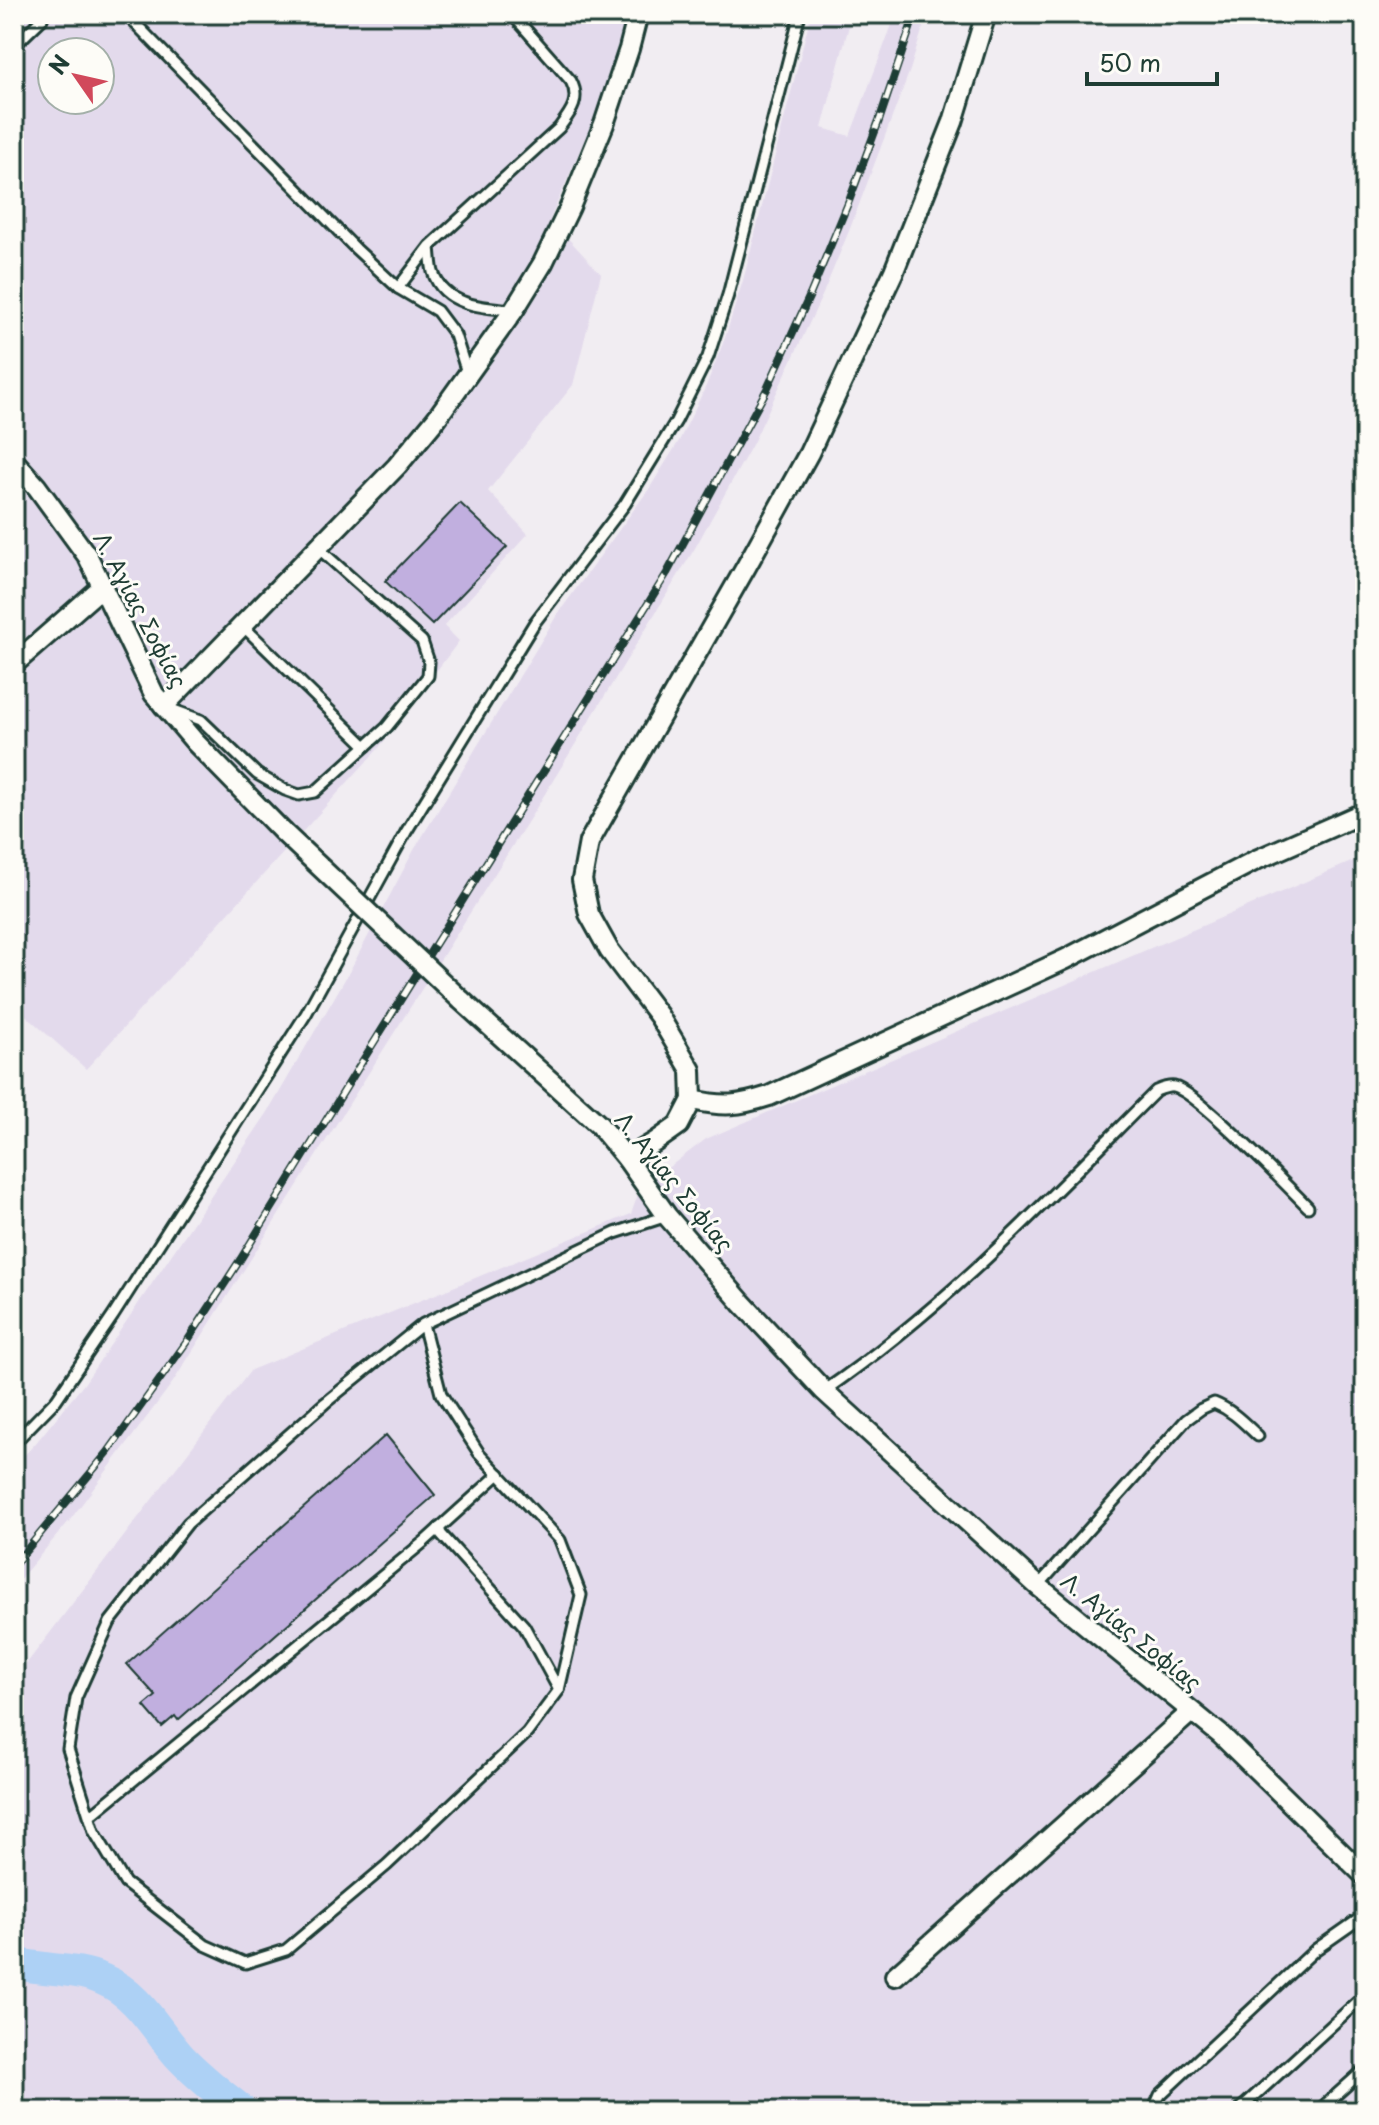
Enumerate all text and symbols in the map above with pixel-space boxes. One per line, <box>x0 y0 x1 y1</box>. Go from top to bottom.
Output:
north arrow <box>36 36 116 116</box>
scale bar <box>1087 36 1217 86</box>
text: 50 m <box>1099 44 1161 80</box>
text: N <box>40 48 77 80</box>
street label: Λ. Αγίας Σοφίας <box>86 525 196 693</box>
street label: Λ. Αγίας Σοφίας <box>608 1104 742 1258</box>
street label: Λ. Αγίας Σοφίας <box>1055 1564 1209 1698</box>

